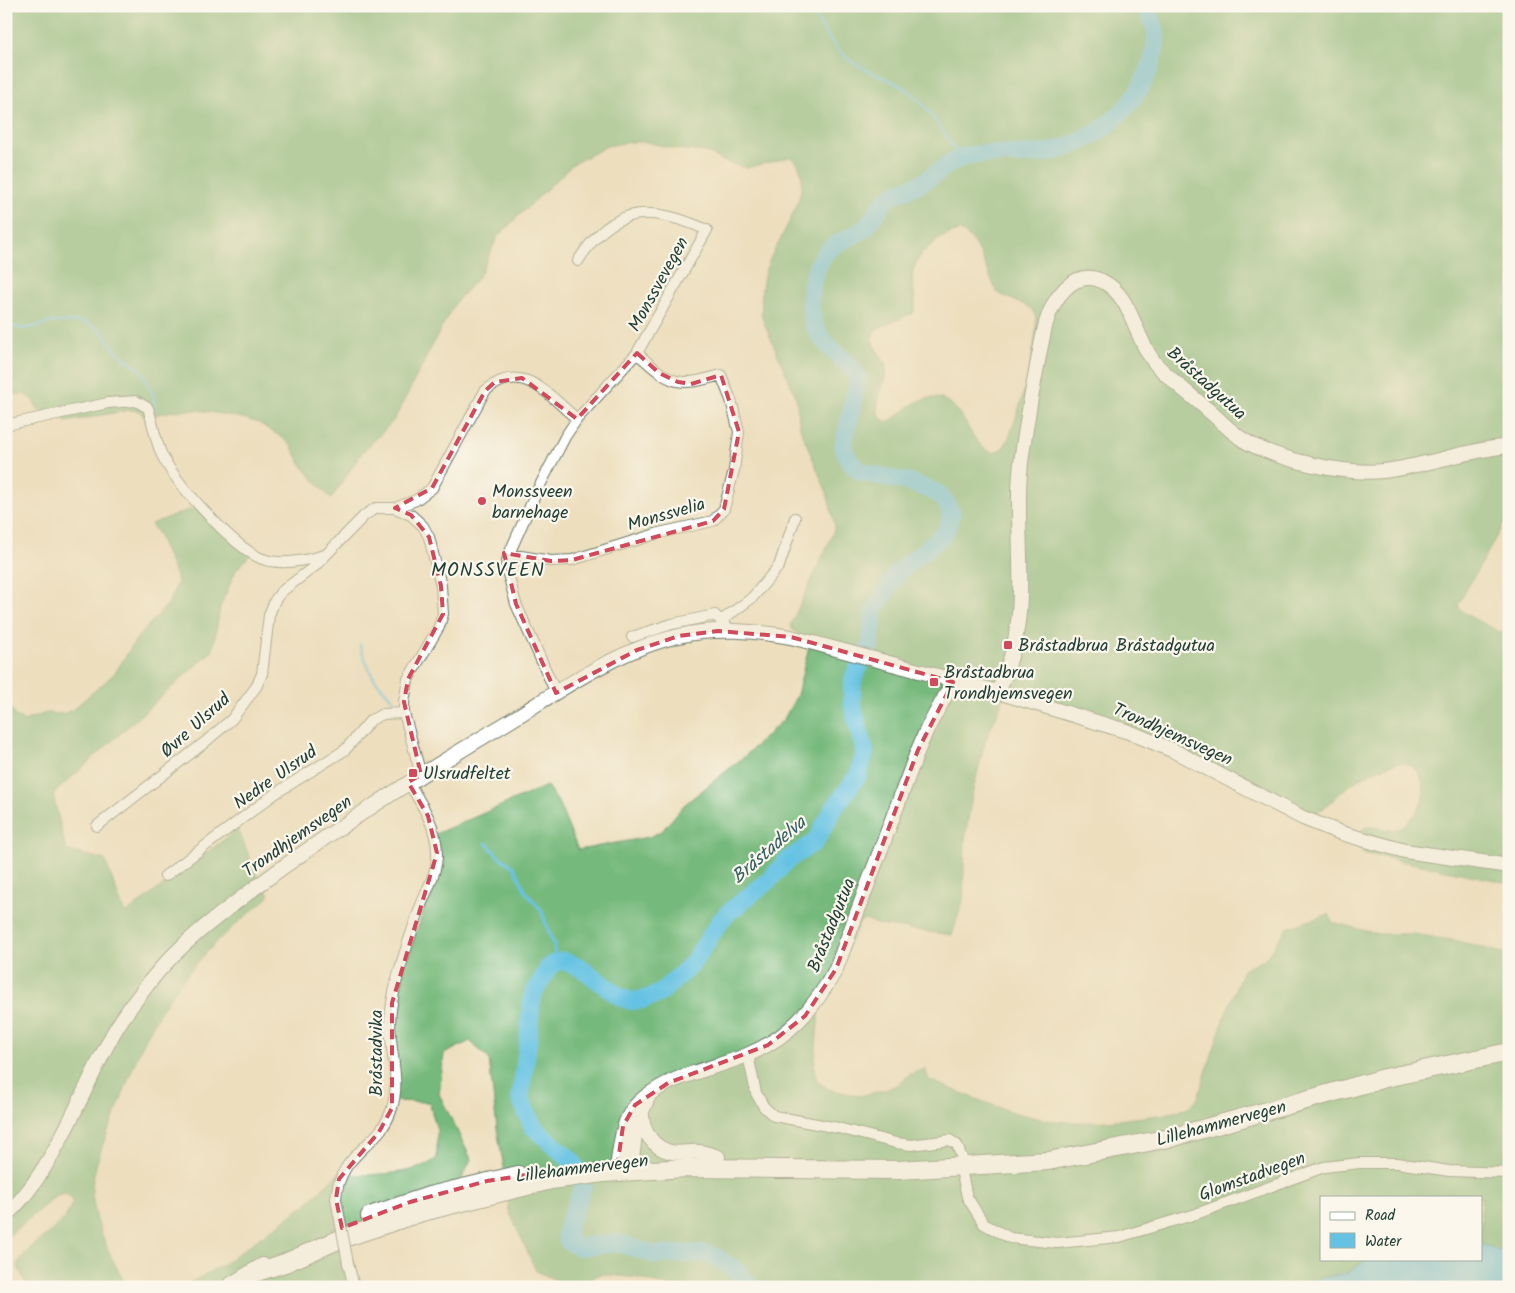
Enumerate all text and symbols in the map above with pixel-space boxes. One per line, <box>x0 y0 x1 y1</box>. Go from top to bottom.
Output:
street label: Monssvevegen <box>621 232 697 338</box>
street label: Bråstadgutua <box>1159 340 1253 428</box>
place label: Monssveen barnehage <box>492 478 573 528</box>
street label: Monssvelia <box>624 490 709 540</box>
marker: Monssveen barnehage <box>476 495 488 507</box>
district label: MONSSVEEN <box>431 556 545 586</box>
place label: Bråstadbrua Bråstadgutua <box>1018 632 1215 661</box>
marker: Bråstadbrua Bråstadgutua <box>1002 639 1014 651</box>
place label: Bråstadbrua Trondhjemsvegen <box>944 659 1073 709</box>
marker: Bråstadbrua Trondhjemsvegen <box>928 676 940 688</box>
street label: Øvre Ulsrud <box>154 686 239 766</box>
street label: Trondhjemsvegen <box>1108 696 1237 775</box>
street label: Nedre Ulsrud <box>228 738 325 818</box>
place label: Ulsrudfeltet <box>423 760 512 789</box>
marker: Ulsrudfeltet <box>407 767 419 779</box>
street label: Trondhjemsvegen <box>237 788 359 886</box>
water label: Bråstadelva <box>725 809 814 892</box>
street label: Bråstadgutua <box>800 874 864 977</box>
street label: Bråstadvika <box>363 1010 392 1096</box>
street label: Lillehammervegen <box>1153 1093 1290 1156</box>
street label: Glomstadvegen <box>1195 1145 1310 1210</box>
street label: Lillehammervegen <box>514 1147 650 1192</box>
legend <box>1320 1196 1482 1260</box>
text: Road <box>1365 1204 1396 1228</box>
text: Water <box>1365 1230 1402 1254</box>

